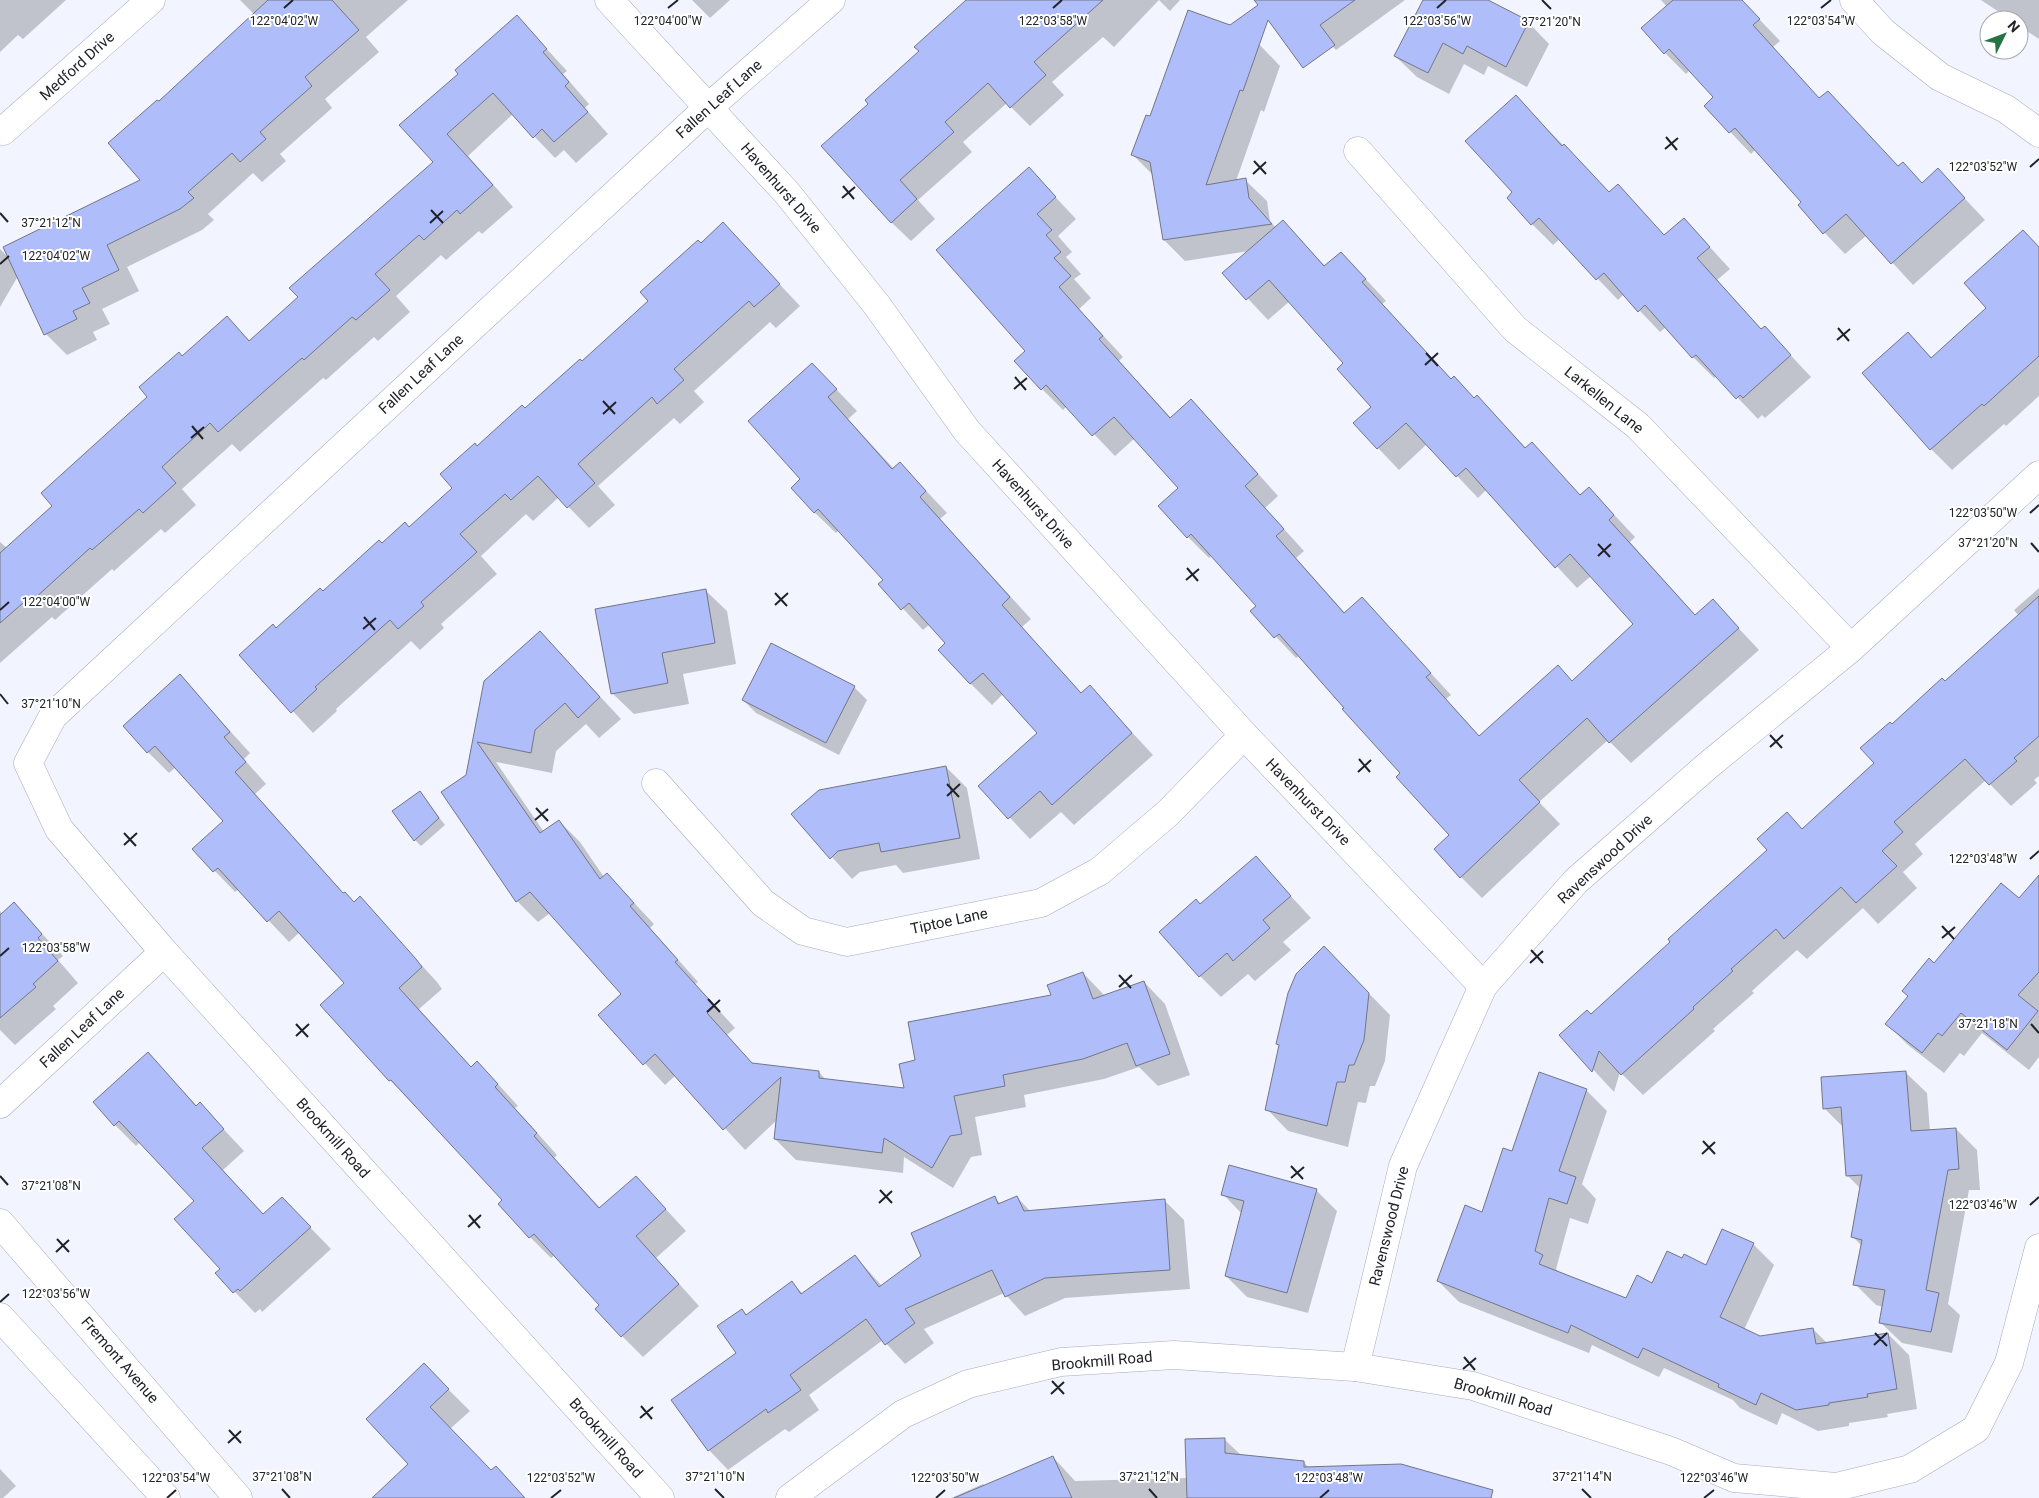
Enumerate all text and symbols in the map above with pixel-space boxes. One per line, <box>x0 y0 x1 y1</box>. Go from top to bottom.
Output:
north arrow <box>1979 10 2029 60</box>
text: 122°04'02"W <box>250 14 318 28</box>
text: 122°04'00"W <box>634 14 702 28</box>
text: 122°03'58"W <box>1019 14 1087 28</box>
text: 122°03'56"W <box>1403 14 1471 28</box>
text: 122°03'54"W <box>1787 14 1855 28</box>
text: 37°21'20"N <box>1521 15 1581 29</box>
text: N <box>2004 17 2023 35</box>
street label: Medford Drive <box>36 28 118 104</box>
street label: Fallen Leaf Lane <box>672 56 766 142</box>
street label: Havenhurst Drive <box>737 139 825 237</box>
text: 122°03'52"W <box>1949 160 2017 174</box>
text: 37°21'12"N <box>21 216 81 230</box>
text: 122°04'02"W <box>22 249 90 263</box>
street label: Fallen Leaf Lane <box>375 330 467 418</box>
street label: Larkellen Lane <box>1561 363 1647 437</box>
street label: Havenhurst Drive <box>988 456 1078 552</box>
text: 122°03'50"W <box>1949 506 2017 520</box>
text: 37°21'20"N <box>1958 536 2018 550</box>
text: 122°04'00"W <box>22 595 90 609</box>
text: 37°21'10"N <box>21 697 81 711</box>
street label: Havenhurst Drive <box>1262 755 1354 849</box>
street label: Ravenswood Drive <box>1554 811 1656 907</box>
text: 122°03'48"W <box>1949 852 2017 866</box>
street label: Tiptoe Lane <box>909 904 989 938</box>
text: 122°03'58"W <box>22 941 90 955</box>
street label: Fallen Leaf Lane <box>36 984 128 1072</box>
text: 37°21'18"N <box>1958 1017 2018 1031</box>
street label: Brookmill Road <box>292 1094 374 1182</box>
street label: Ravenswood Drive <box>1365 1164 1413 1288</box>
text: 37°21'08"N <box>21 1179 81 1193</box>
text: 122°03'46"W <box>1949 1198 2017 1212</box>
text: 122°03'56"W <box>22 1287 90 1301</box>
street label: Fremont Avenue <box>78 1313 162 1407</box>
street label: Brookmill Road <box>1051 1348 1153 1374</box>
street label: Brookmill Road <box>1452 1374 1554 1420</box>
street label: Brookmill Road <box>565 1394 647 1482</box>
text: 37°21'08"N <box>252 1470 312 1484</box>
text: 37°21'10"N <box>685 1470 745 1484</box>
text: 37°21'12"N <box>1119 1470 1179 1484</box>
text: 37°21'14"N <box>1552 1470 1612 1484</box>
text: 122°03'54"W <box>142 1471 210 1485</box>
text: 122°03'52"W <box>527 1471 595 1485</box>
text: 122°03'50"W <box>911 1471 979 1485</box>
text: 122°03'48"W <box>1295 1471 1363 1485</box>
text: 122°03'46"W <box>1680 1471 1748 1485</box>

